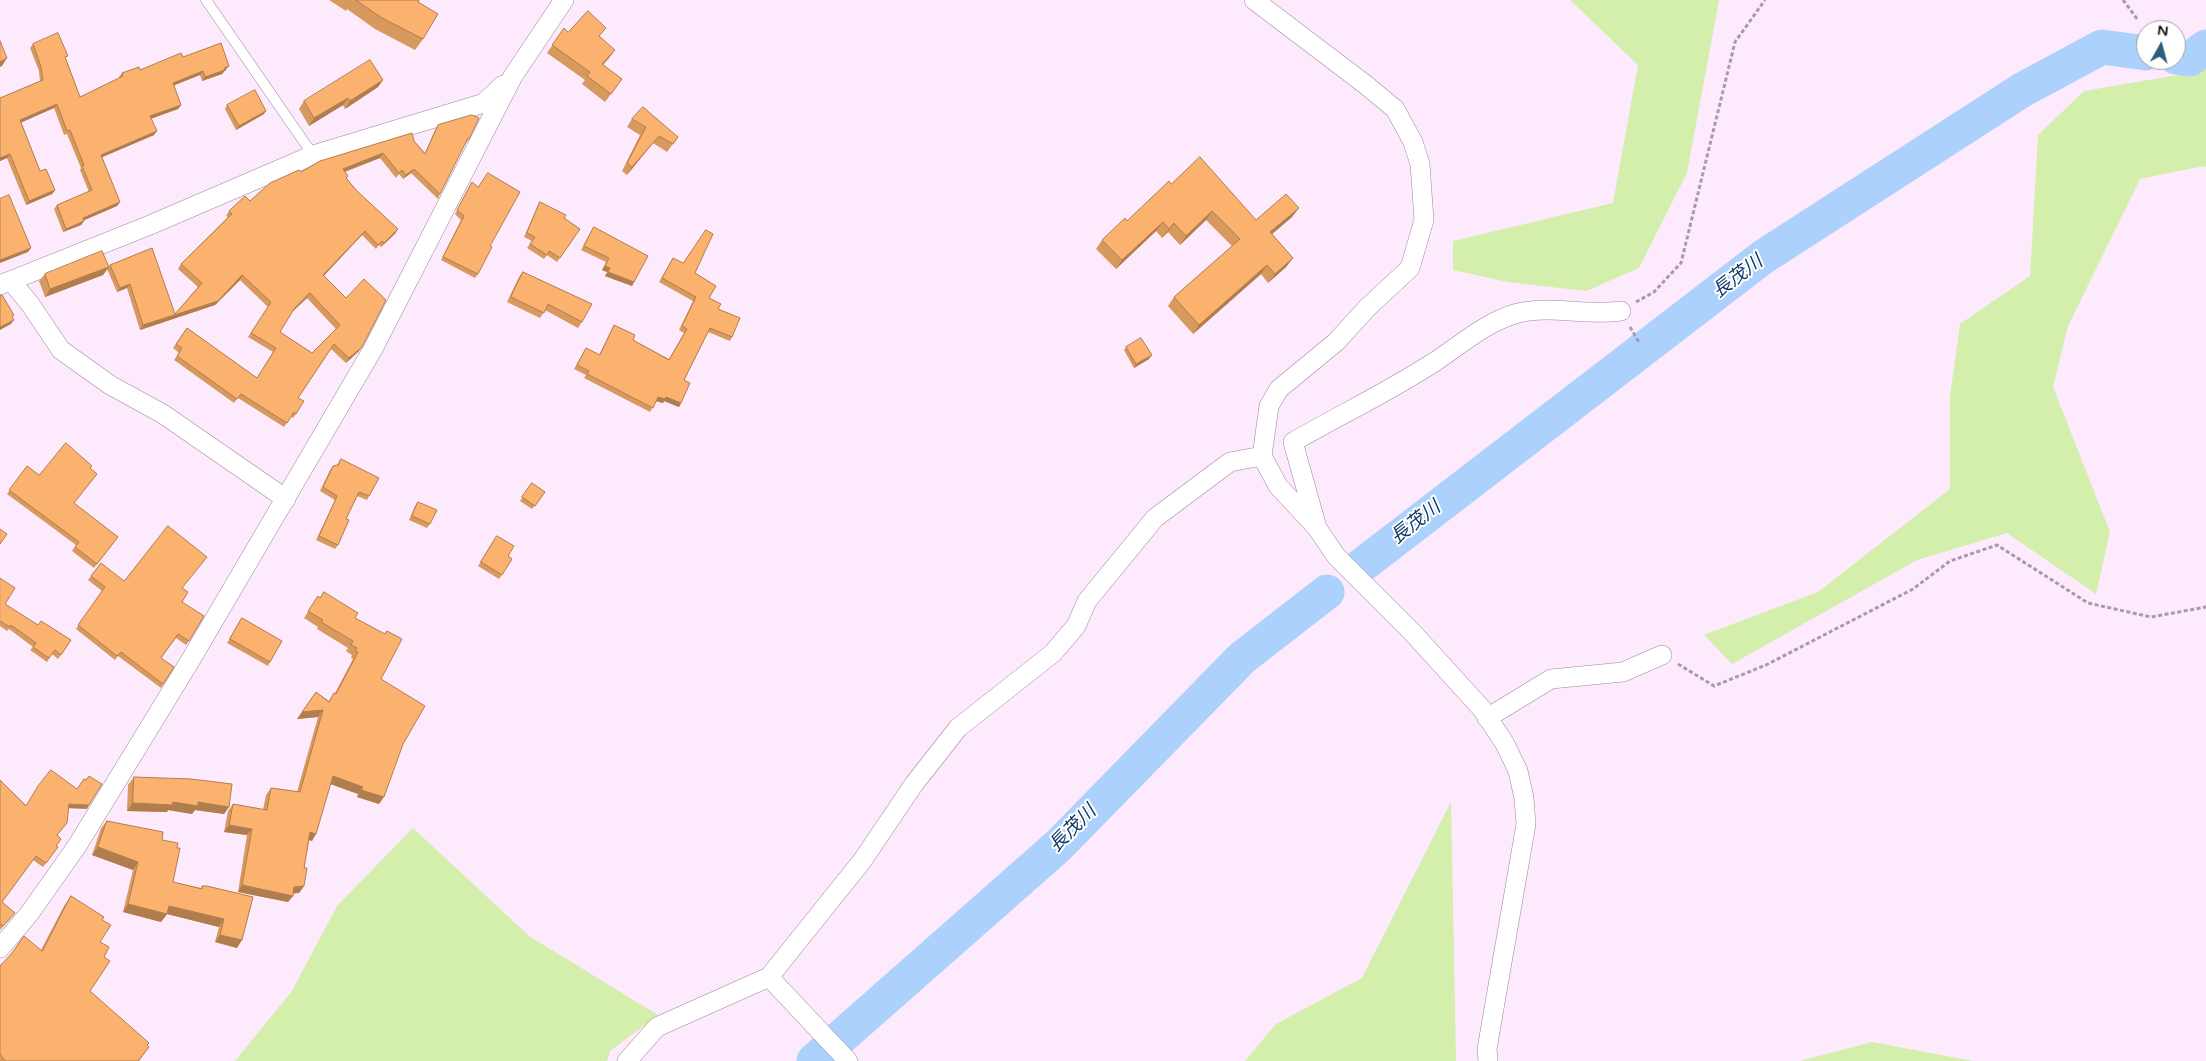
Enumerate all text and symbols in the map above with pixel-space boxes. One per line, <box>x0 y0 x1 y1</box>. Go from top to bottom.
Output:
north arrow <box>2136 20 2186 70</box>
text: N <box>2156 21 2169 40</box>
water label: 長茂川 <box>1708 251 1768 303</box>
water label: 長茂川 <box>1387 496 1445 550</box>
water label: 長茂川 <box>1045 801 1101 857</box>

